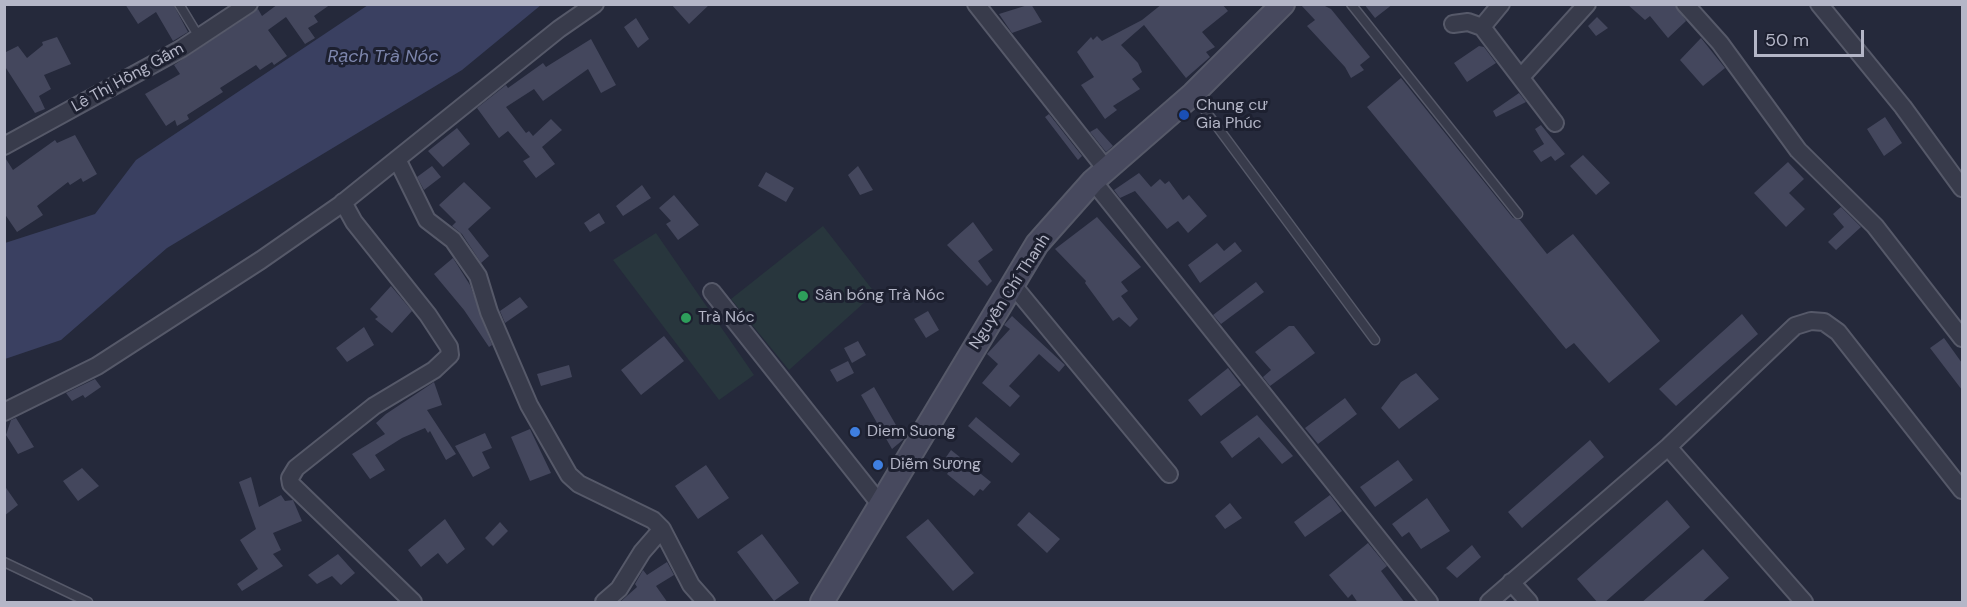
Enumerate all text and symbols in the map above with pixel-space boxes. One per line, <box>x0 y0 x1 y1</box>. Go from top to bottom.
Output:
scale bar <box>1757 18 1866 56</box>
text: 50 m <box>1765 28 1809 52</box>
street label: Lê Thị Hồng Gấm <box>69 39 187 117</box>
water label: Rạch Trà Nóc <box>327 46 439 68</box>
place label: Chung cư Gia Phúc <box>1196 96 1268 134</box>
marker: Chung cư Gia Phúc <box>1177 108 1191 122</box>
street label: Nguyễn Chí Thanh <box>966 231 1054 353</box>
place label: Sân bóng Trà Nóc <box>815 286 945 306</box>
marker: Sân bóng Trà Nóc <box>796 289 810 303</box>
place label: Trà Nóc <box>698 308 755 328</box>
marker: Trà Nóc <box>679 311 693 325</box>
place label: Diem Suong <box>867 422 955 442</box>
marker: Diem Suong <box>848 425 862 439</box>
place label: Diễm Sương <box>890 455 981 475</box>
marker: Diễm Sương <box>871 458 885 472</box>

